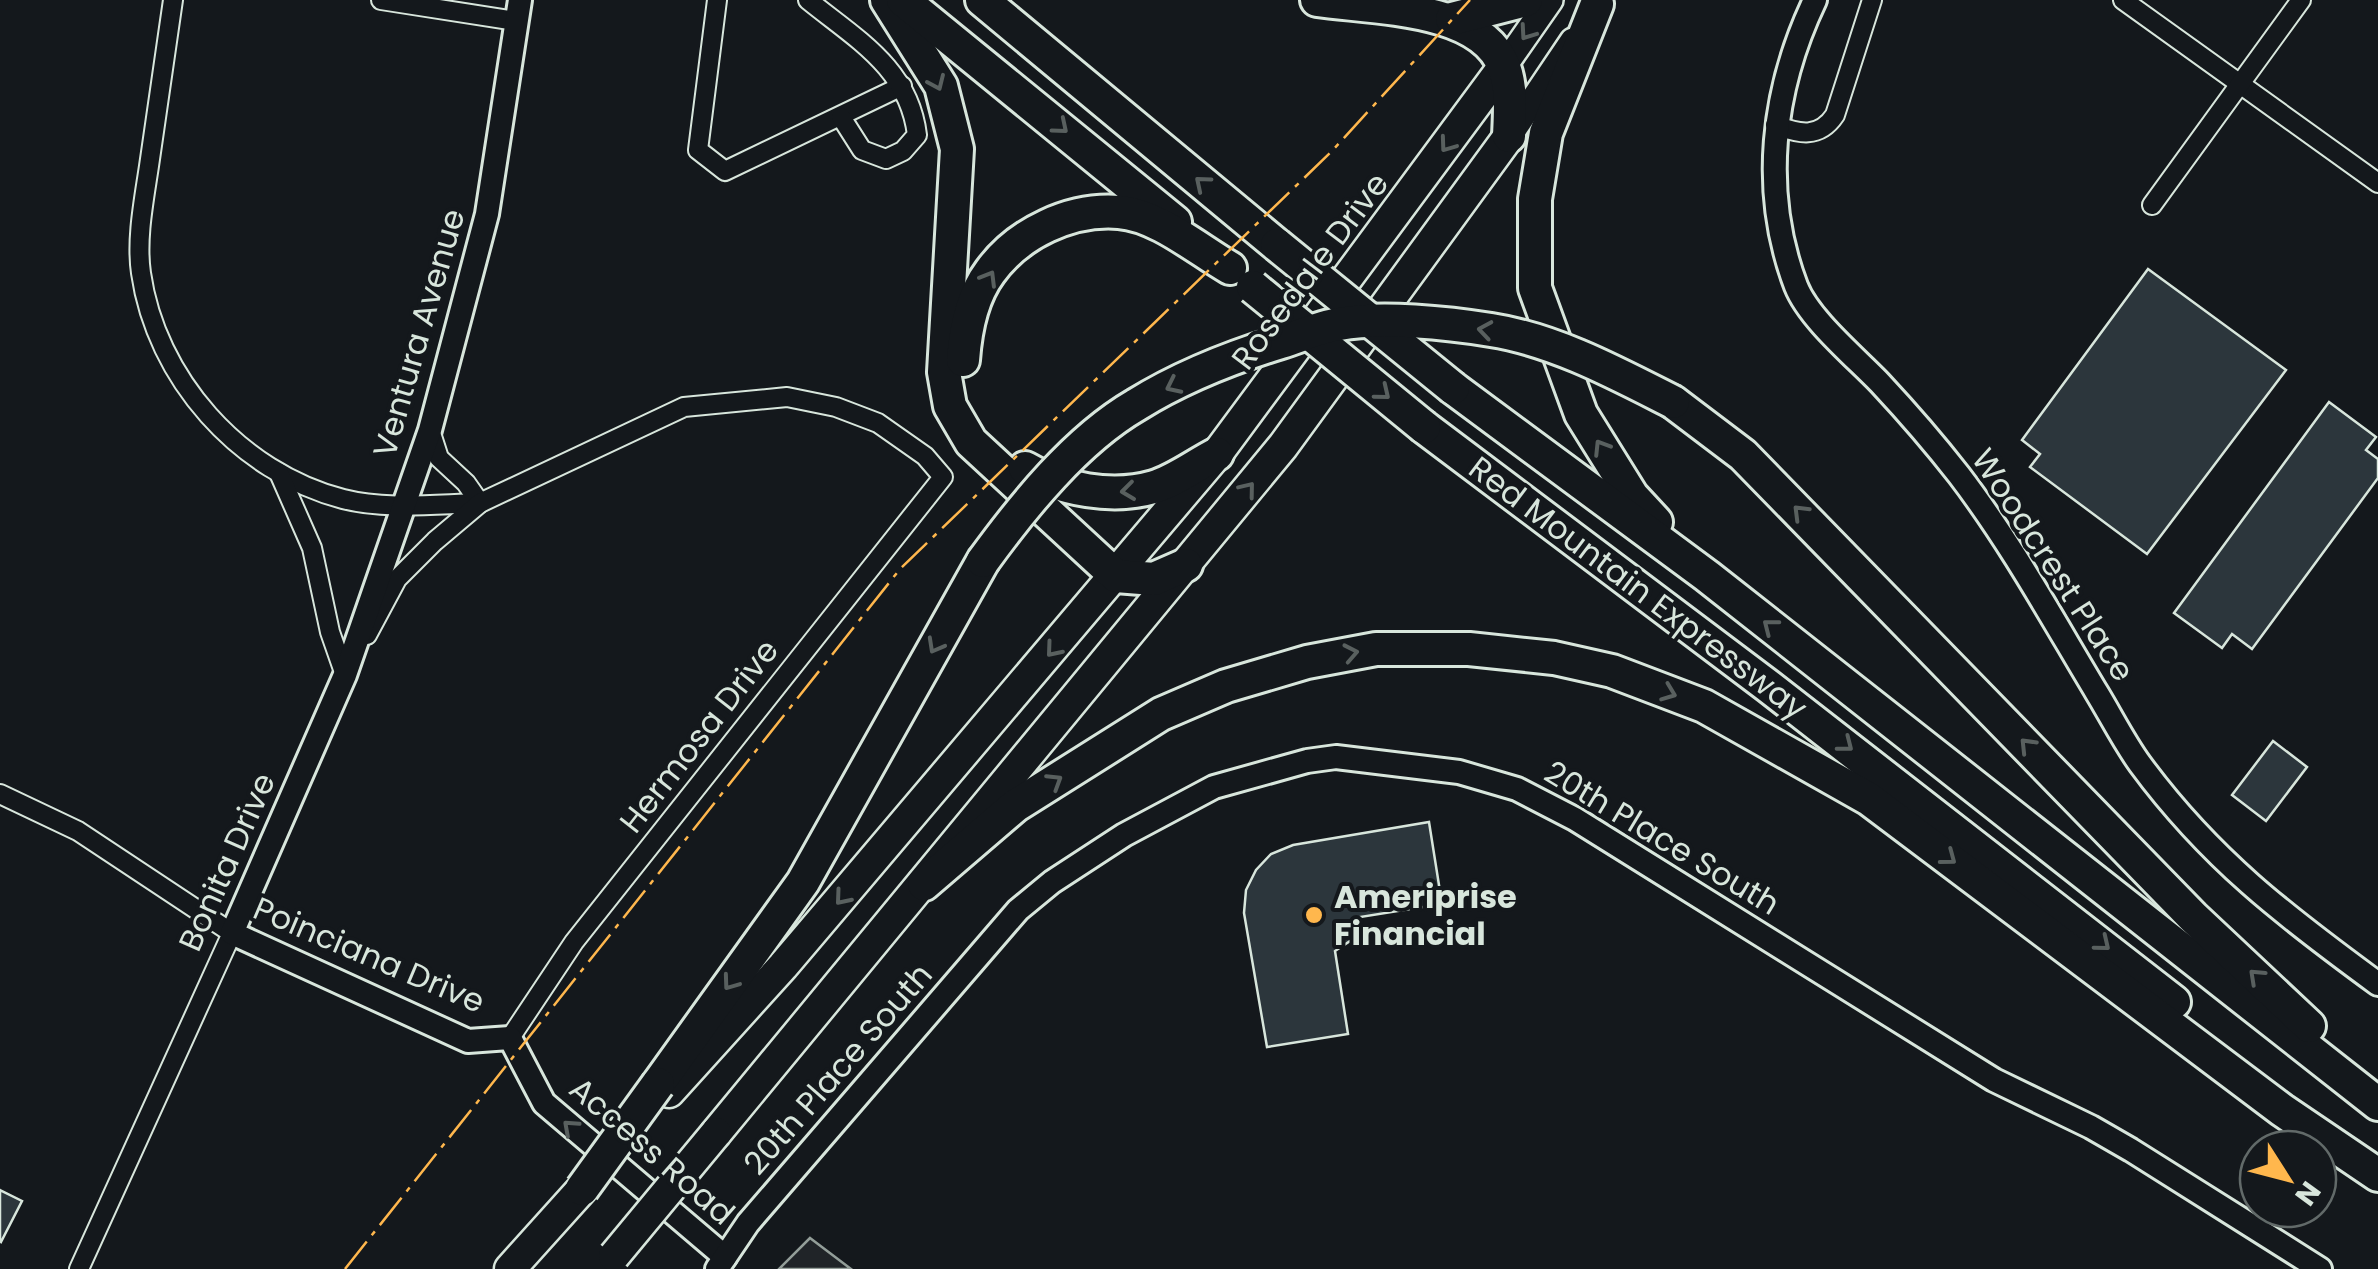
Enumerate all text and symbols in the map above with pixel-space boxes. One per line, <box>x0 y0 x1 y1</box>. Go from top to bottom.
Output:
one-way arrow <box>1521 22 1539 40</box>
one-way arrow <box>925 73 945 91</box>
one-way arrow <box>1049 116 1067 134</box>
one-way arrow <box>1441 134 1459 152</box>
street label: Rosedale Drive <box>1221 163 1399 379</box>
one-way arrow <box>1196 176 1214 194</box>
street label: Ventura Avenue <box>362 203 475 462</box>
one-way arrow <box>977 271 997 289</box>
one-way arrow <box>1477 320 1493 341</box>
one-way arrow <box>1165 374 1183 394</box>
one-way arrow <box>1372 381 1390 399</box>
one-way arrow <box>1595 439 1614 457</box>
street label: Woodcrest Place <box>1961 440 2146 690</box>
street label: Red Mountain Expressway <box>1460 445 1817 730</box>
one-way arrow <box>1119 479 1136 500</box>
one-way arrow <box>1236 483 1254 501</box>
one-way arrow <box>1794 506 1812 524</box>
one-way arrow <box>1763 620 1781 638</box>
street label: Hermosa Drive <box>609 629 789 842</box>
one-way arrow <box>928 635 948 653</box>
one-way arrow <box>1047 639 1065 657</box>
one-way arrow <box>1342 644 1359 665</box>
one-way arrow <box>1660 681 1677 702</box>
one-way arrow <box>1835 734 1853 751</box>
one-way arrow <box>2021 738 2039 757</box>
street label: 20th Place South <box>1536 750 1788 926</box>
street label: Bonita Drive <box>167 766 286 958</box>
one-way arrow <box>1044 774 1062 793</box>
one-way arrow <box>1937 846 1955 863</box>
place label: Ameriprise Financial <box>1334 874 1517 956</box>
street label: Poinciana Drive <box>247 886 492 1024</box>
one-way arrow <box>836 886 854 904</box>
marker: Ameriprise Financial <box>1303 904 1325 926</box>
one-way arrow <box>2091 932 2109 950</box>
street label: 20th Place South <box>733 953 942 1184</box>
one-way arrow <box>2249 970 2267 988</box>
one-way arrow <box>725 972 742 990</box>
street label: Access Road <box>560 1066 745 1235</box>
one-way arrow <box>564 1120 582 1138</box>
north arrow <box>2238 1129 2338 1229</box>
text: N <box>2286 1173 2330 1213</box>

